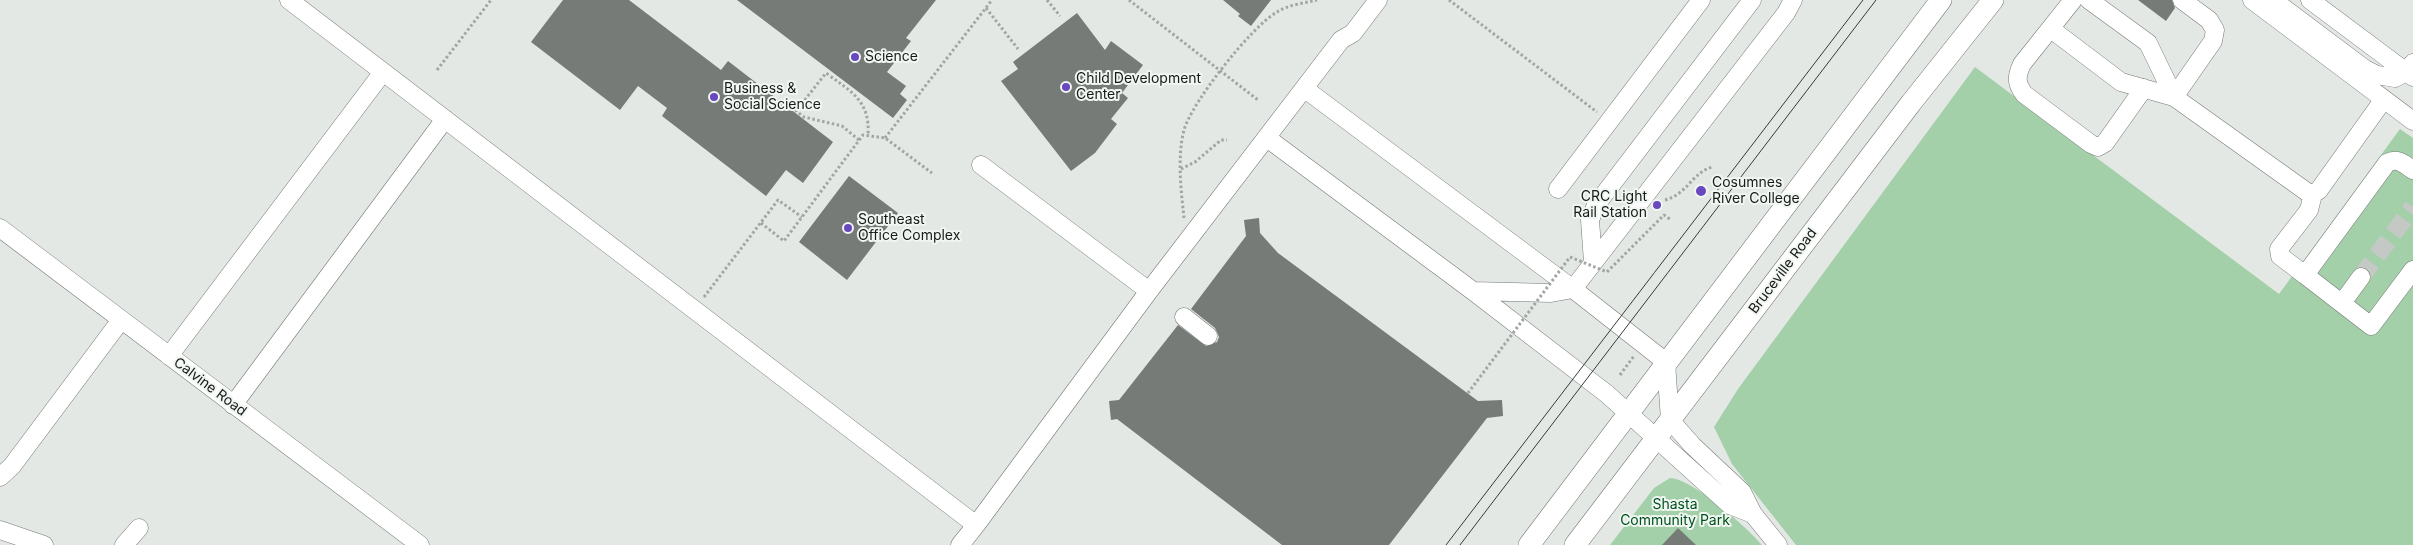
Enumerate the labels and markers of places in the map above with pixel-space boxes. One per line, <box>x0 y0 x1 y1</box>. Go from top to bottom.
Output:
place label: Science <box>865 49 918 65</box>
marker: Science <box>849 51 861 63</box>
place label: Child Development Center <box>1076 71 1201 104</box>
place label: Business & Social Science <box>724 81 821 114</box>
marker: Child Development Center <box>1060 81 1072 93</box>
marker: Business & Social Science <box>708 91 720 103</box>
place label: Cosumnes River College <box>1712 175 1800 208</box>
marker: Cosumnes River College <box>1694 184 1708 198</box>
place label: CRC Light Rail Station <box>1573 189 1647 222</box>
marker: CRC Light Rail Station <box>1651 199 1663 211</box>
place label: Southeast Office Complex <box>858 212 960 244</box>
marker: Southeast Office Complex <box>842 222 854 234</box>

